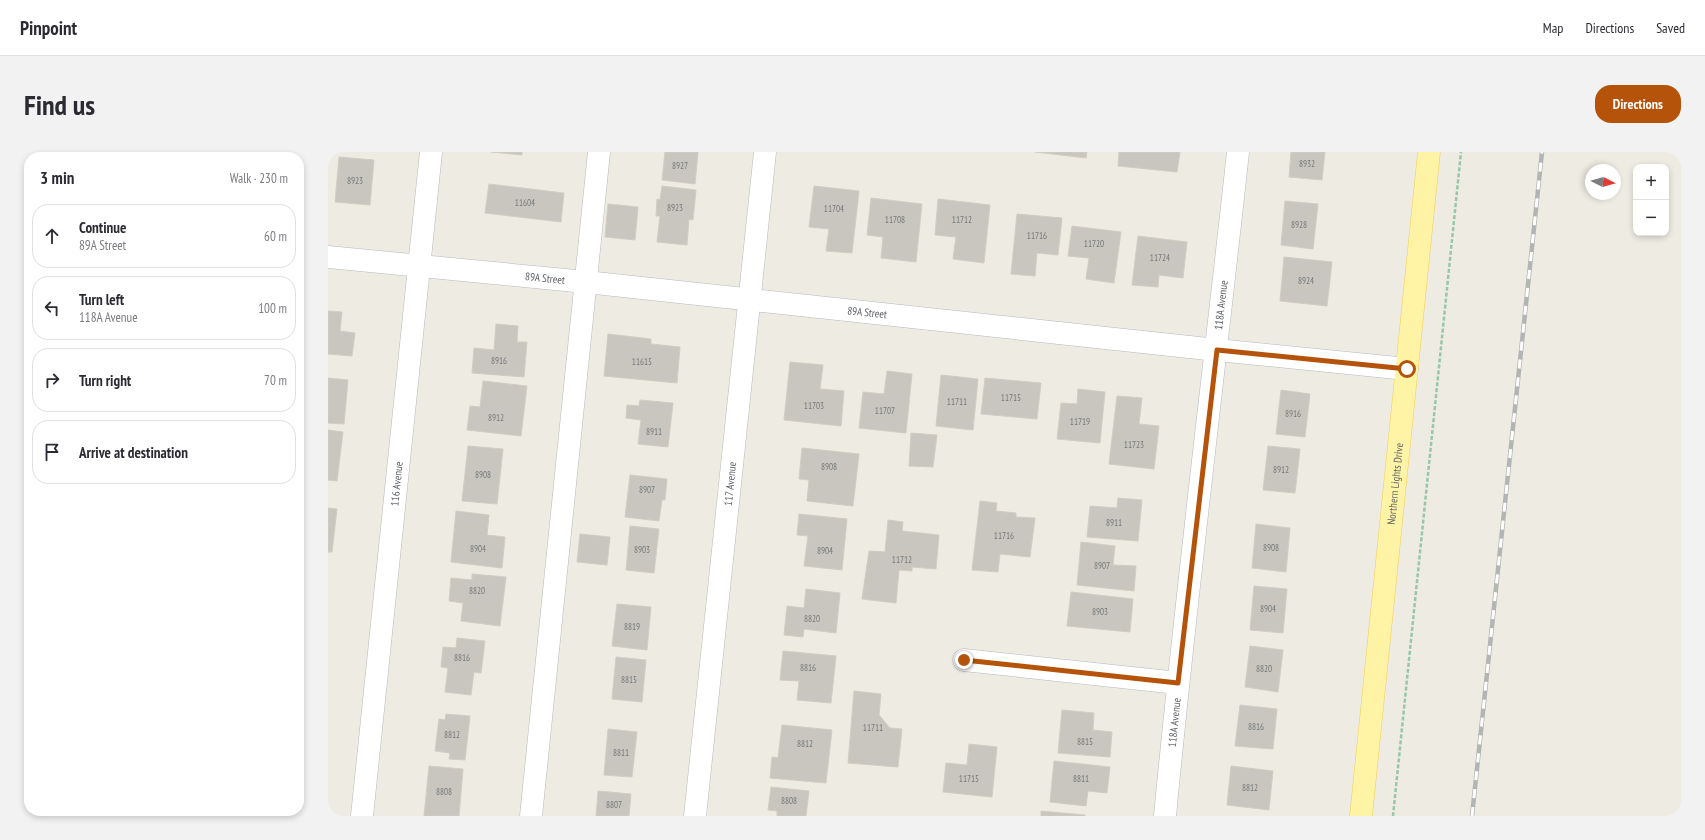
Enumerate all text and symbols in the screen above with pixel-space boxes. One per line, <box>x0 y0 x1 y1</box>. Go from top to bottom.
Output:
text: Pinpoint <box>20 16 77 40</box>
text: Map <box>1543 19 1563 37</box>
text: Directions <box>1585 19 1634 37</box>
text: Saved <box>1656 19 1685 37</box>
button: Directions <box>1595 85 1681 123</box>
text: Find us <box>24 86 95 123</box>
house number: 8932 <box>1299 158 1315 169</box>
house number: 8927 <box>672 160 688 171</box>
north arrow <box>1585 164 1621 200</box>
map controls <box>1633 164 1669 236</box>
button: + <box>1633 164 1669 200</box>
text: 3 min <box>40 167 74 189</box>
text: Walk · 230 m <box>230 170 288 187</box>
house number: 8923 <box>347 175 363 186</box>
house number: 11604 <box>515 197 535 208</box>
button: − <box>1633 200 1669 236</box>
house number: 8923 <box>667 202 683 213</box>
house number: 11704 <box>824 203 844 214</box>
house number: 11708 <box>885 214 905 225</box>
house number: 11712 <box>952 214 972 225</box>
text: Continue <box>79 218 126 237</box>
house number: 8928 <box>1291 219 1307 230</box>
icon: ahead <box>41 225 63 247</box>
text: 60 m <box>264 228 287 245</box>
house number: 11716 <box>1027 230 1047 241</box>
text: 89A Street <box>79 237 126 254</box>
house number: 11720 <box>1084 238 1104 249</box>
house number: 11724 <box>1150 252 1170 263</box>
street label: 89A Street <box>524 269 566 287</box>
house number: 8924 <box>1298 275 1314 286</box>
street label: 118A Avenue <box>1211 279 1231 330</box>
text: Turn left <box>79 290 124 309</box>
icon: left <box>41 297 63 319</box>
text: 100 m <box>258 300 287 317</box>
street label: 89A Street <box>847 303 888 321</box>
text: 118A Avenue <box>79 309 138 326</box>
house number: 8916 <box>491 355 507 366</box>
house number: 11615 <box>632 356 652 367</box>
route start <box>1398 360 1416 378</box>
icon: right <box>41 369 63 391</box>
text: Turn right <box>79 371 131 390</box>
text: 70 m <box>264 372 287 389</box>
house number: 11715 <box>1001 392 1021 403</box>
house number: 11711 <box>947 396 967 407</box>
house number: 11703 <box>804 400 824 411</box>
house number: 11707 <box>875 405 895 416</box>
house number: 8916 <box>1285 408 1301 419</box>
house number: 8912 <box>488 412 504 423</box>
house number: 11719 <box>1070 416 1090 427</box>
house number: 8911 <box>646 426 662 437</box>
house number: 11723 <box>1124 439 1144 450</box>
icon: arrive <box>41 441 63 463</box>
street label: Northern Lights Drive <box>1384 442 1406 525</box>
text: Arrive at destination <box>79 443 188 462</box>
street label: 116 Avenue <box>387 460 406 507</box>
street label: 117 Avenue <box>721 461 739 507</box>
house number: 8908 <box>821 461 837 472</box>
house number: 8912 <box>1273 464 1289 475</box>
house number: 8908 <box>475 469 491 480</box>
house number: 8907 <box>639 484 655 495</box>
house number: 8911 <box>1106 517 1122 528</box>
house number: 11716 <box>994 530 1014 541</box>
house number: 8908 <box>1263 542 1279 553</box>
house number: 8904 <box>470 543 486 554</box>
house number: 8903 <box>634 544 650 555</box>
house number: 8904 <box>817 545 833 556</box>
house number: 11712 <box>892 554 912 565</box>
house number: 8907 <box>1094 560 1110 571</box>
house number: 8820 <box>469 585 485 596</box>
house number: 8904 <box>1260 603 1276 614</box>
house number: 8903 <box>1092 606 1108 617</box>
house number: 8820 <box>804 613 820 624</box>
house number: 8819 <box>624 621 640 632</box>
route end <box>955 651 973 669</box>
house number: 8816 <box>454 652 470 663</box>
house number: 8816 <box>800 662 816 673</box>
house number: 8820 <box>1256 663 1272 674</box>
house number: 8815 <box>621 674 637 685</box>
street label: 118A Avenue <box>1165 697 1184 748</box>
house number: 8816 <box>1248 721 1264 732</box>
house number: 11711 <box>863 722 883 733</box>
house number: 8812 <box>444 729 460 740</box>
house number: 8815 <box>1077 736 1093 747</box>
house number: 8812 <box>797 738 813 749</box>
house number: 8811 <box>613 747 629 758</box>
house number: 11715 <box>959 773 979 784</box>
house number: 8811 <box>1073 773 1089 784</box>
house number: 8812 <box>1242 782 1258 793</box>
house number: 8808 <box>436 786 452 797</box>
house number: 8808 <box>781 795 797 806</box>
house number: 8807 <box>606 799 622 810</box>

